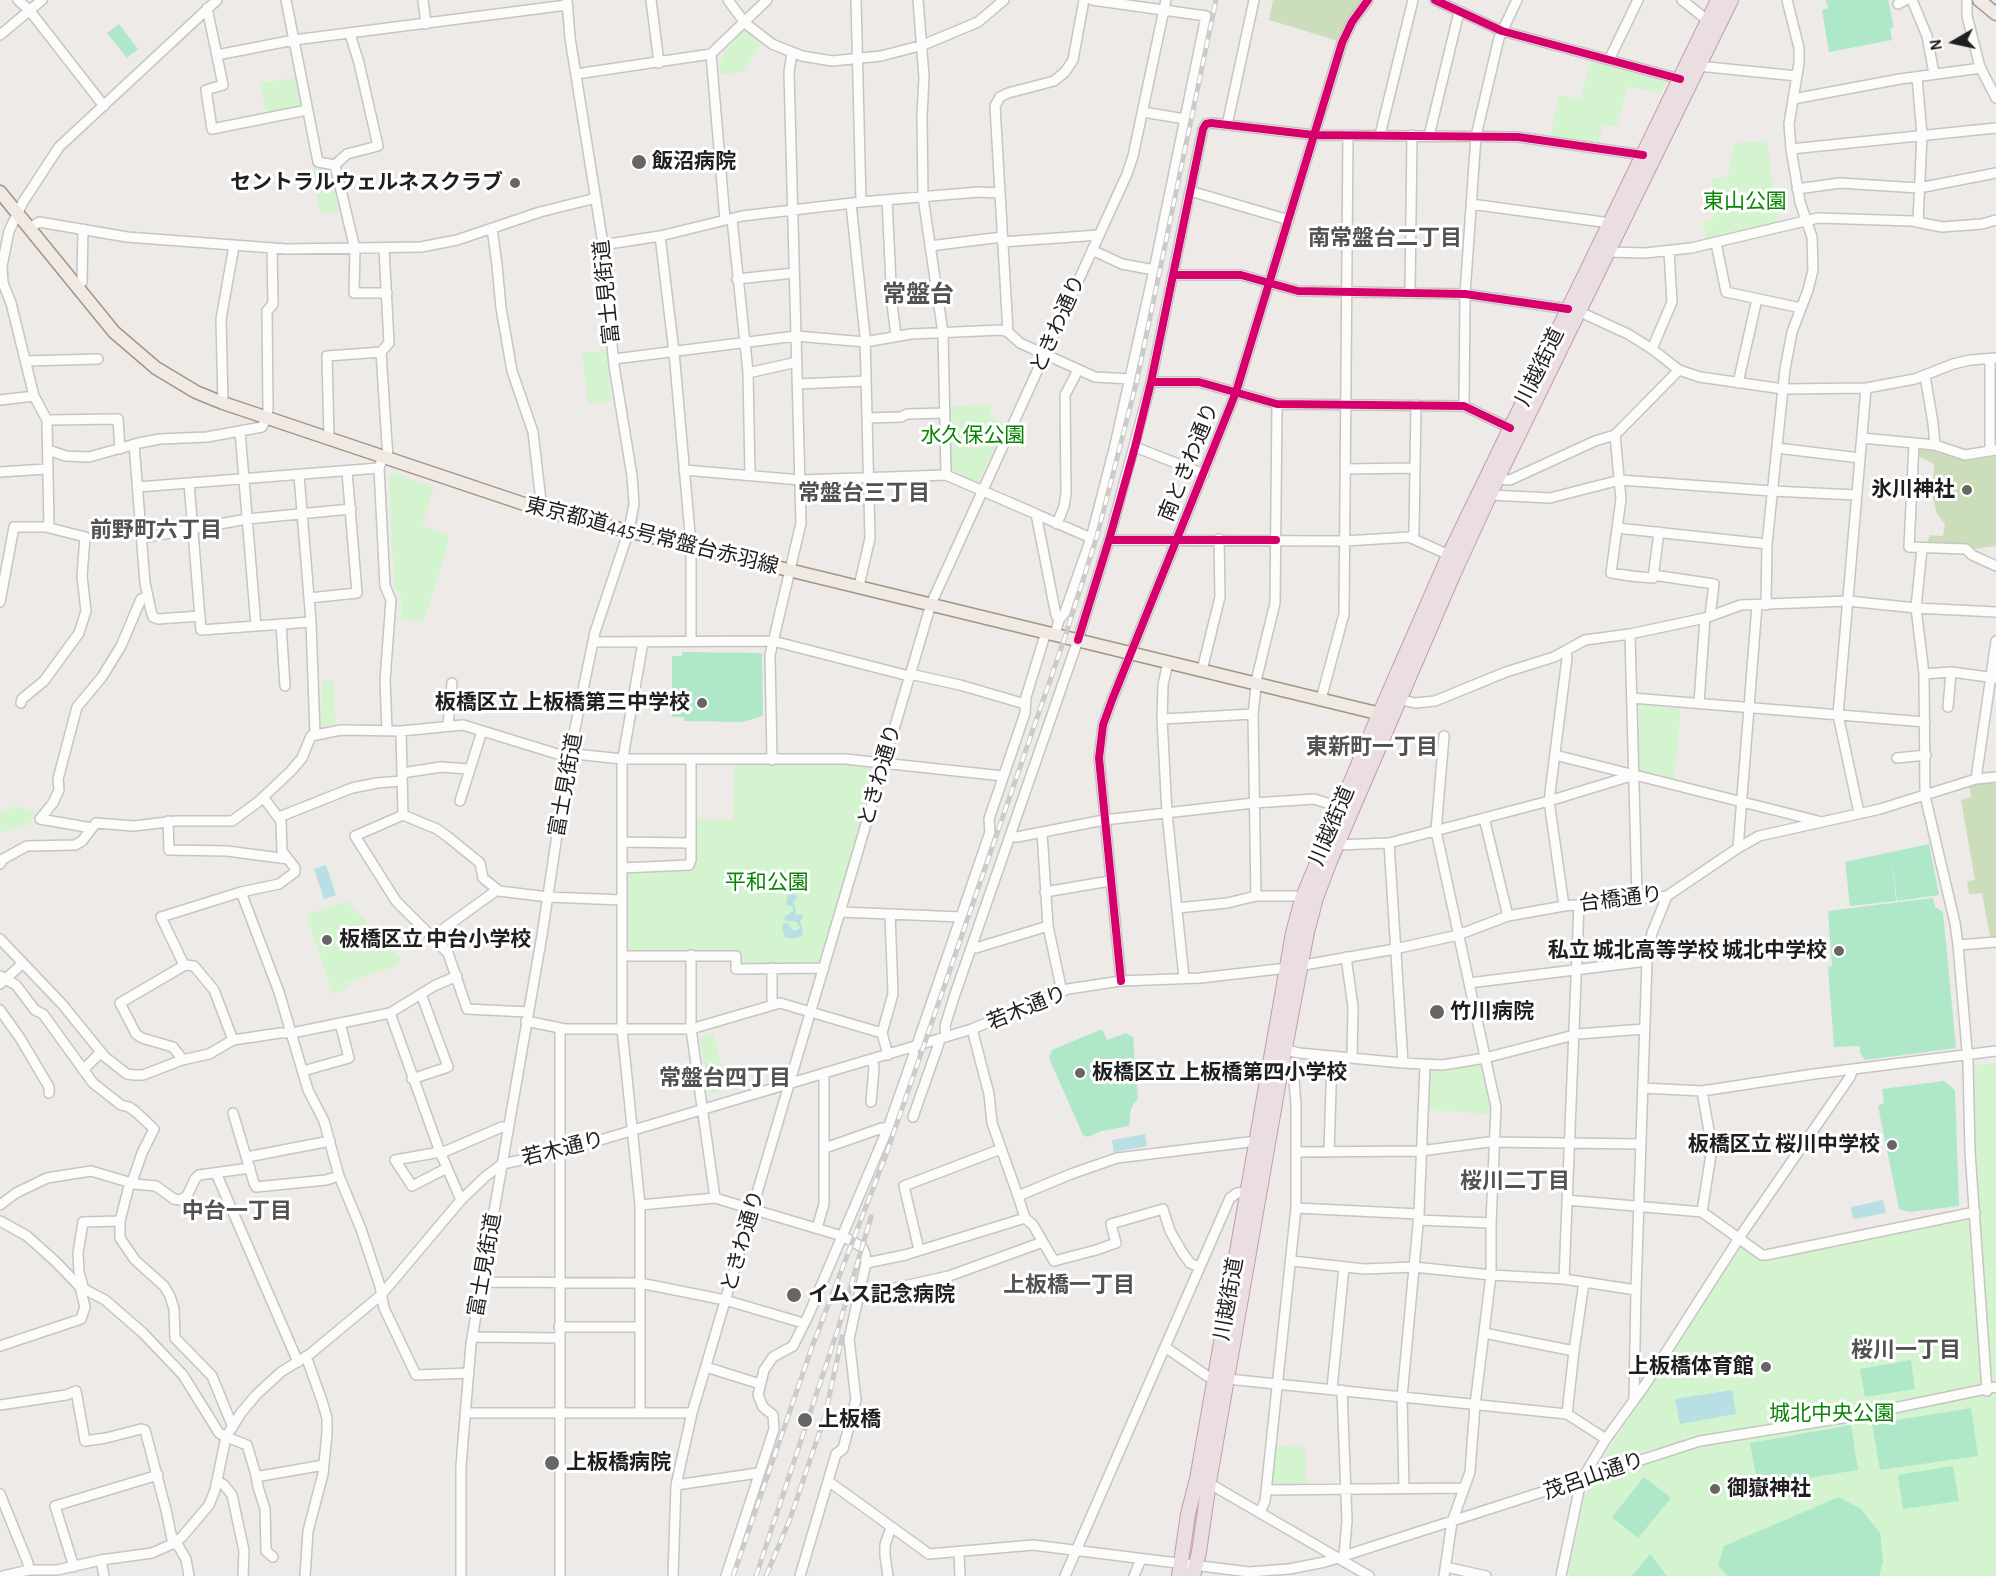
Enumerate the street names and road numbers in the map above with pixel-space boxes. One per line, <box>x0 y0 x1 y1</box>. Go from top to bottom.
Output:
street label: 富士見街道 <box>589 238 625 346</box>
street label: ときわ通り <box>1025 271 1091 377</box>
street label: 川越街道 <box>1510 324 1570 410</box>
street label: 南ときわ通り <box>1154 399 1224 525</box>
street label: 東京都道445号常盤台赤羽線 <box>523 492 781 580</box>
street label: ときわ通り <box>853 721 907 829</box>
street label: 富士見街道 <box>544 731 588 839</box>
street label: 川越街道 <box>1304 782 1360 870</box>
street label: 台橋通り <box>1578 881 1664 917</box>
street label: 若木通り <box>983 981 1071 1035</box>
street label: 若木通り <box>519 1127 607 1171</box>
street label: ときわ通り <box>716 1187 770 1295</box>
street label: 富士見街道 <box>463 1211 507 1319</box>
street label: 川越街道 <box>1209 1255 1249 1343</box>
street label: 茂呂山通り <box>1540 1447 1648 1505</box>

